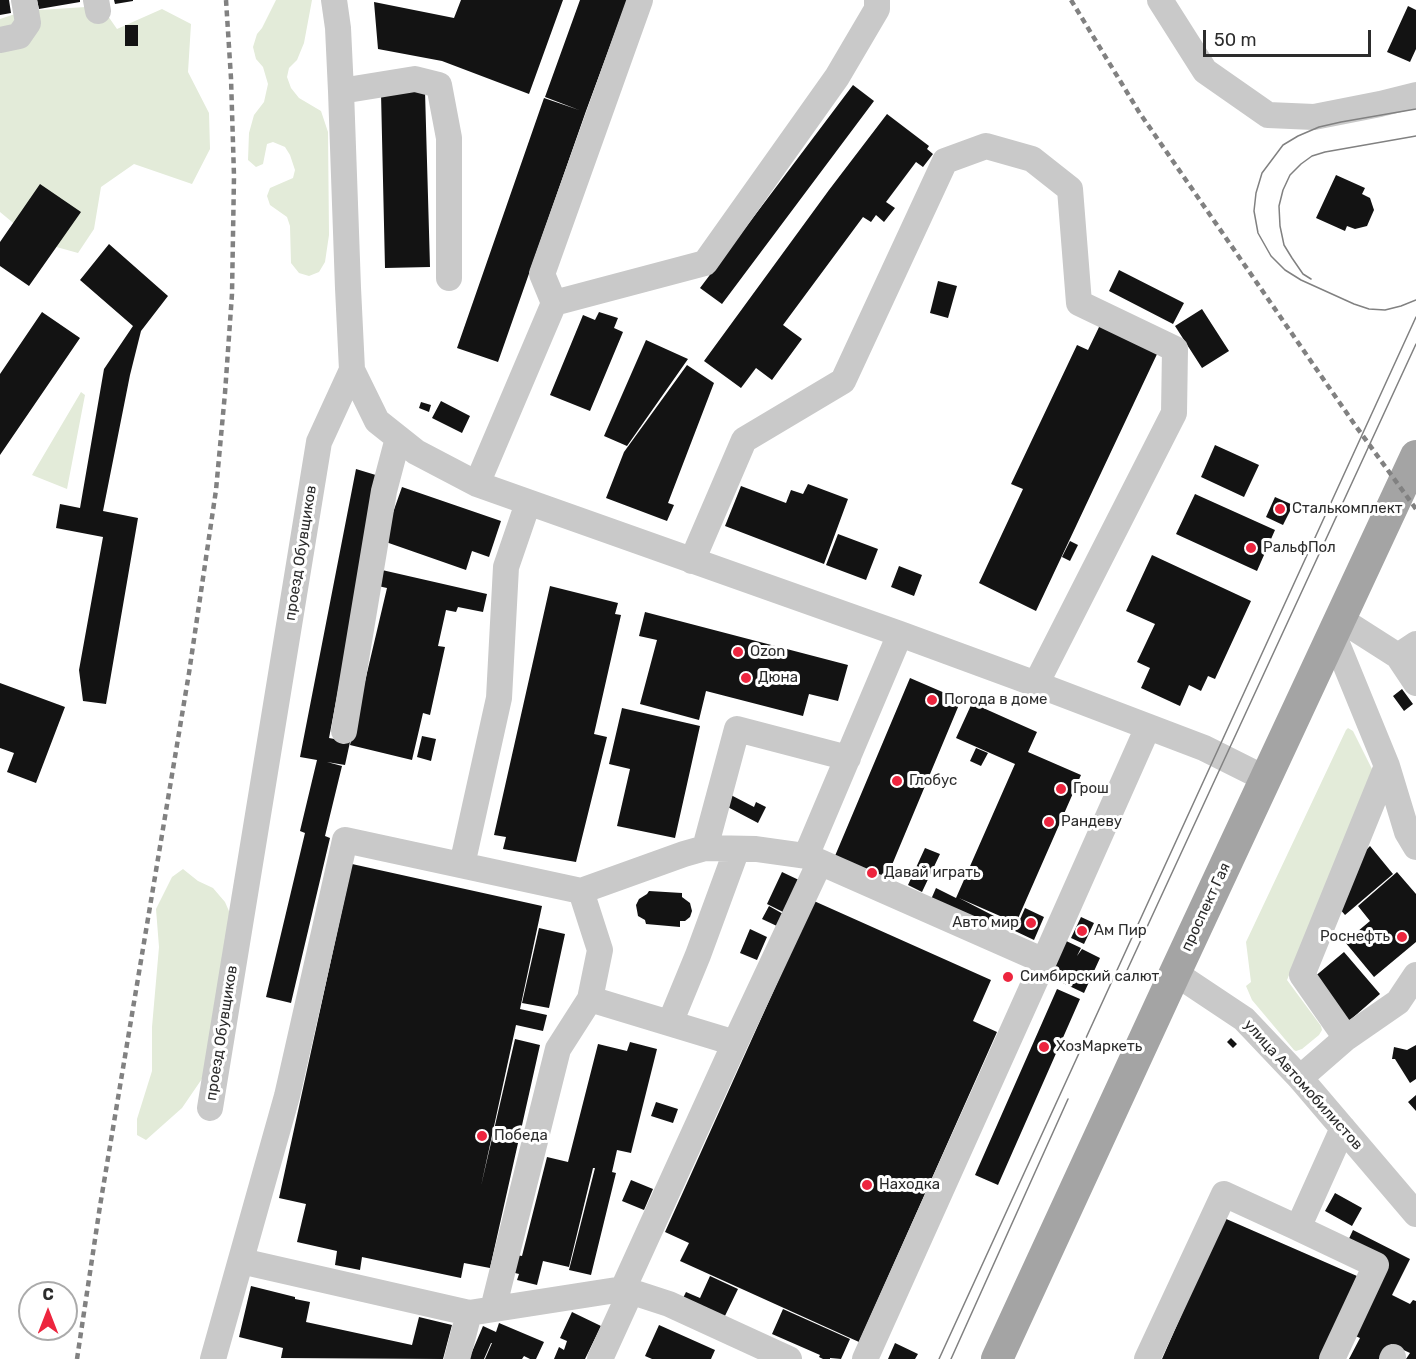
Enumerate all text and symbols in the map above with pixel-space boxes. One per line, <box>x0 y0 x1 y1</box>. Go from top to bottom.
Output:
scale bar <box>1206 18 1374 56</box>
text: 50 m <box>1214 29 1257 51</box>
street label: проезд Обувщиков <box>281 484 321 622</box>
place label: Сталькомплект <box>1292 500 1402 518</box>
marker: Сталькомплект <box>1273 502 1287 516</box>
place label: РальфПол <box>1263 539 1336 557</box>
marker: РальфПол <box>1244 541 1258 555</box>
place label: Ozon <box>750 643 785 661</box>
marker: Ozon <box>731 645 745 659</box>
place label: Дюна <box>758 669 798 687</box>
marker: Дюна <box>739 671 753 685</box>
place label: Погода в доме <box>944 691 1048 709</box>
marker: Погода в доме <box>925 693 939 707</box>
place label: Глобус <box>909 772 957 790</box>
marker: Глобус <box>890 774 904 788</box>
place label: Грош <box>1073 780 1109 798</box>
marker: Грош <box>1054 782 1068 796</box>
place label: Рандеву <box>1061 813 1122 831</box>
marker: Рандеву <box>1042 815 1056 829</box>
street label: проспект Гая <box>1178 860 1234 954</box>
place label: Давай играть <box>884 864 980 882</box>
marker: Давай играть <box>865 866 879 880</box>
place label: Авто мир <box>952 914 1019 932</box>
marker: Авто мир <box>1024 916 1038 930</box>
place label: Ам Пир <box>1094 922 1147 940</box>
marker: Ам Пир <box>1075 924 1089 938</box>
place label: Роснефть <box>1320 928 1390 946</box>
marker: Роснефть <box>1395 930 1409 944</box>
street label: проезд Обувщиков <box>202 964 242 1102</box>
place label: Симбирский салют <box>1020 968 1159 986</box>
marker: Симбирский салют <box>1001 970 1015 984</box>
street label: улица Автомобилистов <box>1240 1016 1366 1154</box>
place label: ХозМаркеть <box>1056 1038 1142 1056</box>
marker: ХозМаркеть <box>1037 1040 1051 1054</box>
place label: Победа <box>494 1127 548 1145</box>
marker: Победа <box>475 1129 489 1143</box>
place label: Находка <box>879 1176 940 1194</box>
marker: Находка <box>860 1178 874 1192</box>
north arrow <box>18 1281 78 1341</box>
text: С <box>42 1285 54 1304</box>

